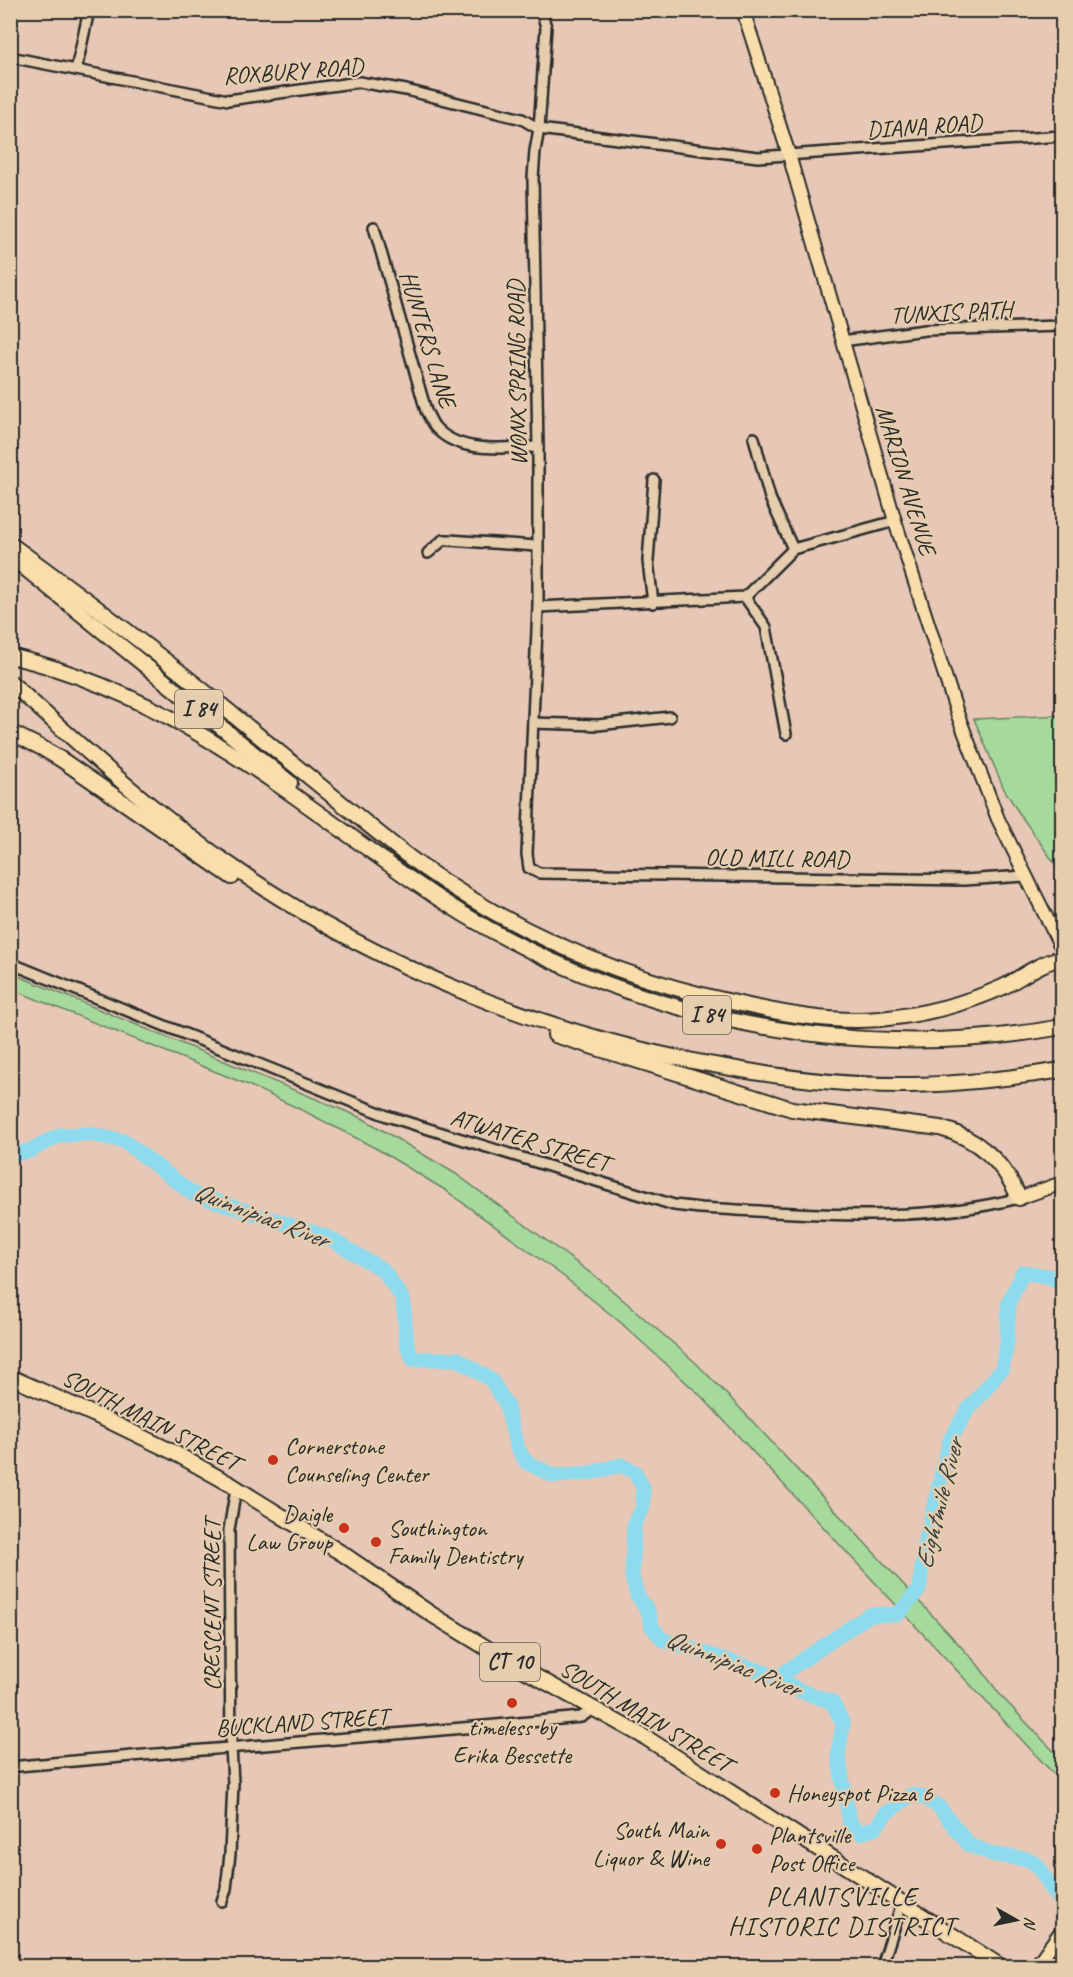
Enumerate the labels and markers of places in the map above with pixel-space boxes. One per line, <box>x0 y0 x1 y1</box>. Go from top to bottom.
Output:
place label: Cornerstone Counseling Center <box>285 1431 431 1489</box>
marker: Cornerstone Counseling Center <box>266 1453 280 1467</box>
place label: Daigle Law Group <box>246 1499 334 1557</box>
place label: Southington Family Dentistry <box>388 1513 524 1571</box>
marker: Daigle Law Group <box>337 1521 351 1535</box>
marker: Southington Family Dentistry <box>369 1535 383 1549</box>
marker: timeless by Erika Bessette <box>505 1696 519 1710</box>
place label: timeless by Erika Bessette <box>453 1712 573 1770</box>
place label: Honeyspot Pizza 6 <box>787 1778 934 1808</box>
marker: Honeyspot Pizza 6 <box>768 1786 782 1800</box>
place label: South Main Liquor & Wine <box>593 1815 711 1873</box>
place label: Plantsville Post Office <box>769 1820 856 1878</box>
marker: South Main Liquor & Wine <box>714 1837 728 1851</box>
marker: Plantsville Post Office <box>750 1842 764 1856</box>

